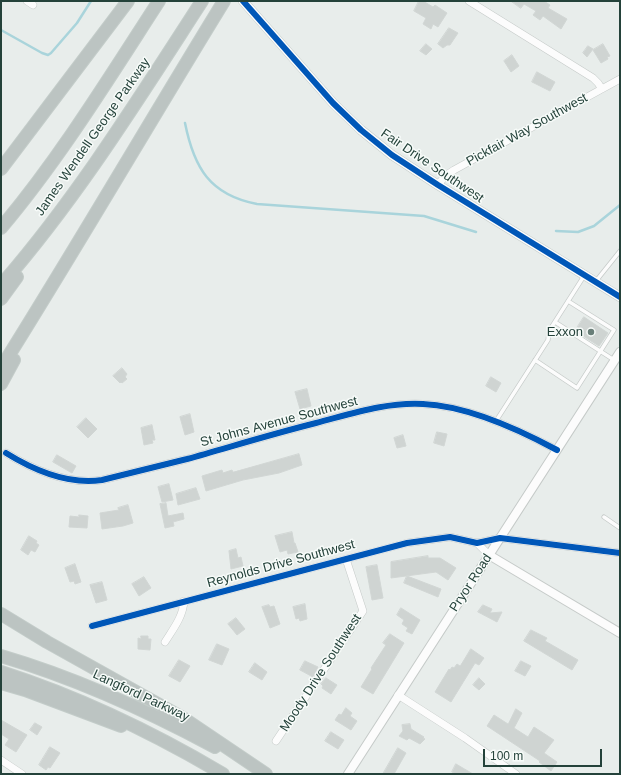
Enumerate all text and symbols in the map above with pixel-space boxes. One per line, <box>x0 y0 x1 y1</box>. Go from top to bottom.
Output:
street label: James Wendell George Parkway <box>32 55 154 219</box>
street label: Pickfair Way Southwest <box>464 90 590 170</box>
street label: Fair Drive Southwest <box>378 126 486 206</box>
place label: Exxon <box>547 324 583 340</box>
marker: Exxon <box>586 327 596 337</box>
street label: St Johns Avenue Southwest <box>199 393 359 451</box>
street label: Reynolds Drive Southwest <box>205 537 357 591</box>
street label: Pryor Road <box>447 551 495 615</box>
street label: Moody Drive Southwest <box>277 611 365 735</box>
street label: Langford Parkway <box>90 667 192 725</box>
scale bar <box>485 741 604 767</box>
text: 100 m <box>490 749 523 763</box>

